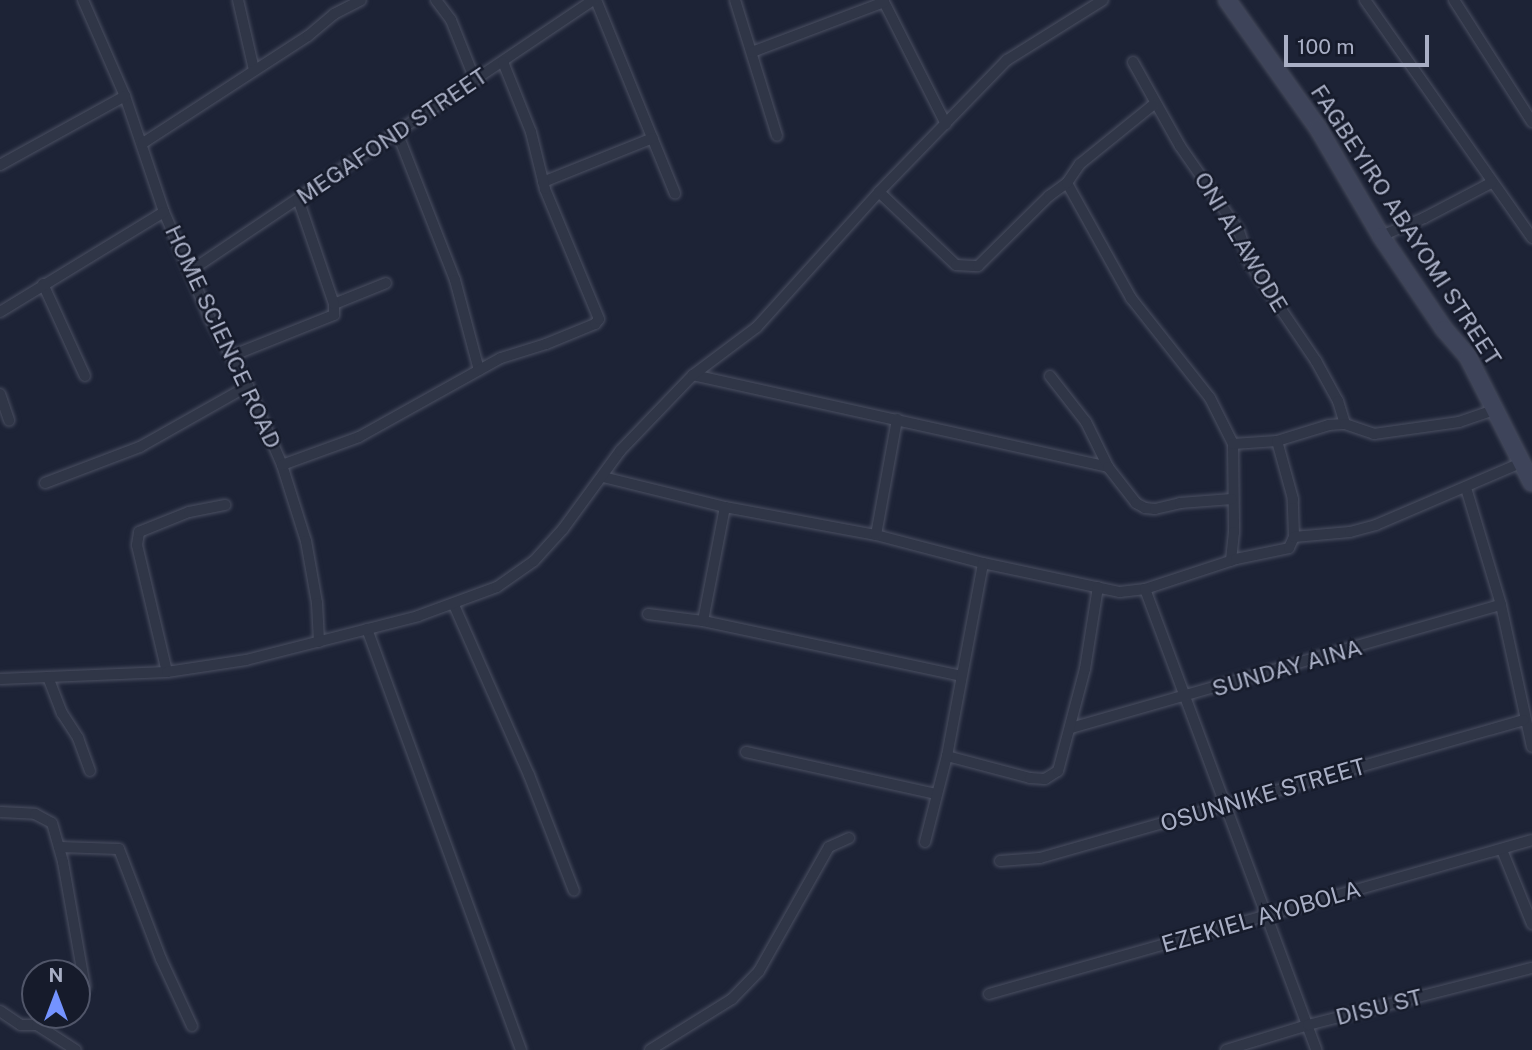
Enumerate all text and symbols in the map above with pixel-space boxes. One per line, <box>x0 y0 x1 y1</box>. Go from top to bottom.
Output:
scale bar <box>1287 21 1432 65</box>
text: 100 m <box>1297 34 1354 59</box>
street label: MEGAFOND STREET <box>291 62 493 210</box>
street label: FAGBEYIRO ABAYOMI STREET <box>1305 80 1507 370</box>
street label: ONI ALAWODE <box>1188 167 1294 317</box>
street label: HOME SCIENCE ROAD <box>159 221 287 453</box>
street label: SUNDAY AINA <box>1209 633 1365 703</box>
street label: OSUNNIKE STREET <box>1157 753 1369 837</box>
street label: EZEKIEL AYOBOLA <box>1158 875 1364 959</box>
north arrow <box>21 959 91 1029</box>
text: N <box>49 964 63 986</box>
street label: DISU ST <box>1333 983 1425 1031</box>

